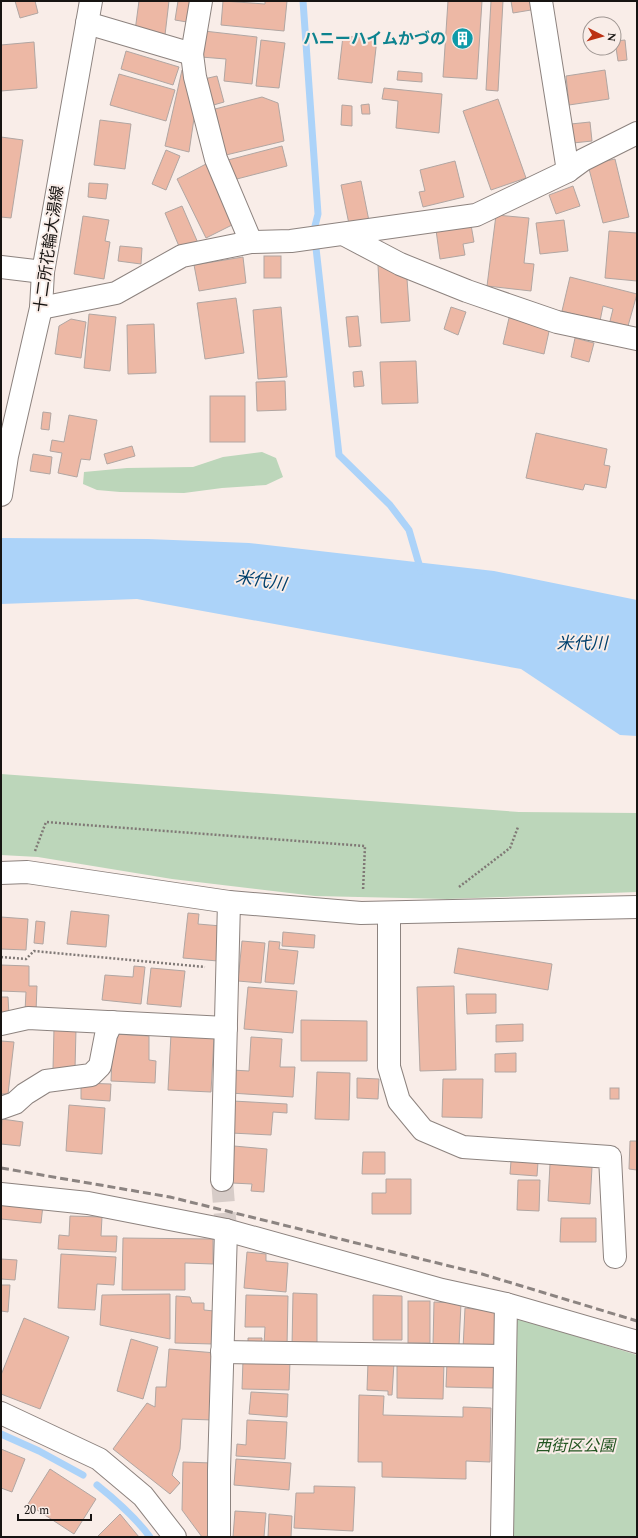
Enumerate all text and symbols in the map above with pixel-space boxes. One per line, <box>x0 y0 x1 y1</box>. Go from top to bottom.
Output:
north arrow <box>582 16 622 56</box>
building icon: ハニーハイムかづの <box>449 26 475 52</box>
place label: ハニーハイムかづの <box>303 27 446 51</box>
text: N <box>603 32 620 42</box>
street label: 十二所花輪大湯線 <box>28 184 70 314</box>
water label: 米代川 <box>234 564 290 598</box>
water label: 米代川 <box>557 631 609 657</box>
park label: 西街区公園 <box>535 1434 617 1458</box>
scale bar <box>18 1496 91 1522</box>
text: 20 m <box>24 1501 49 1520</box>

